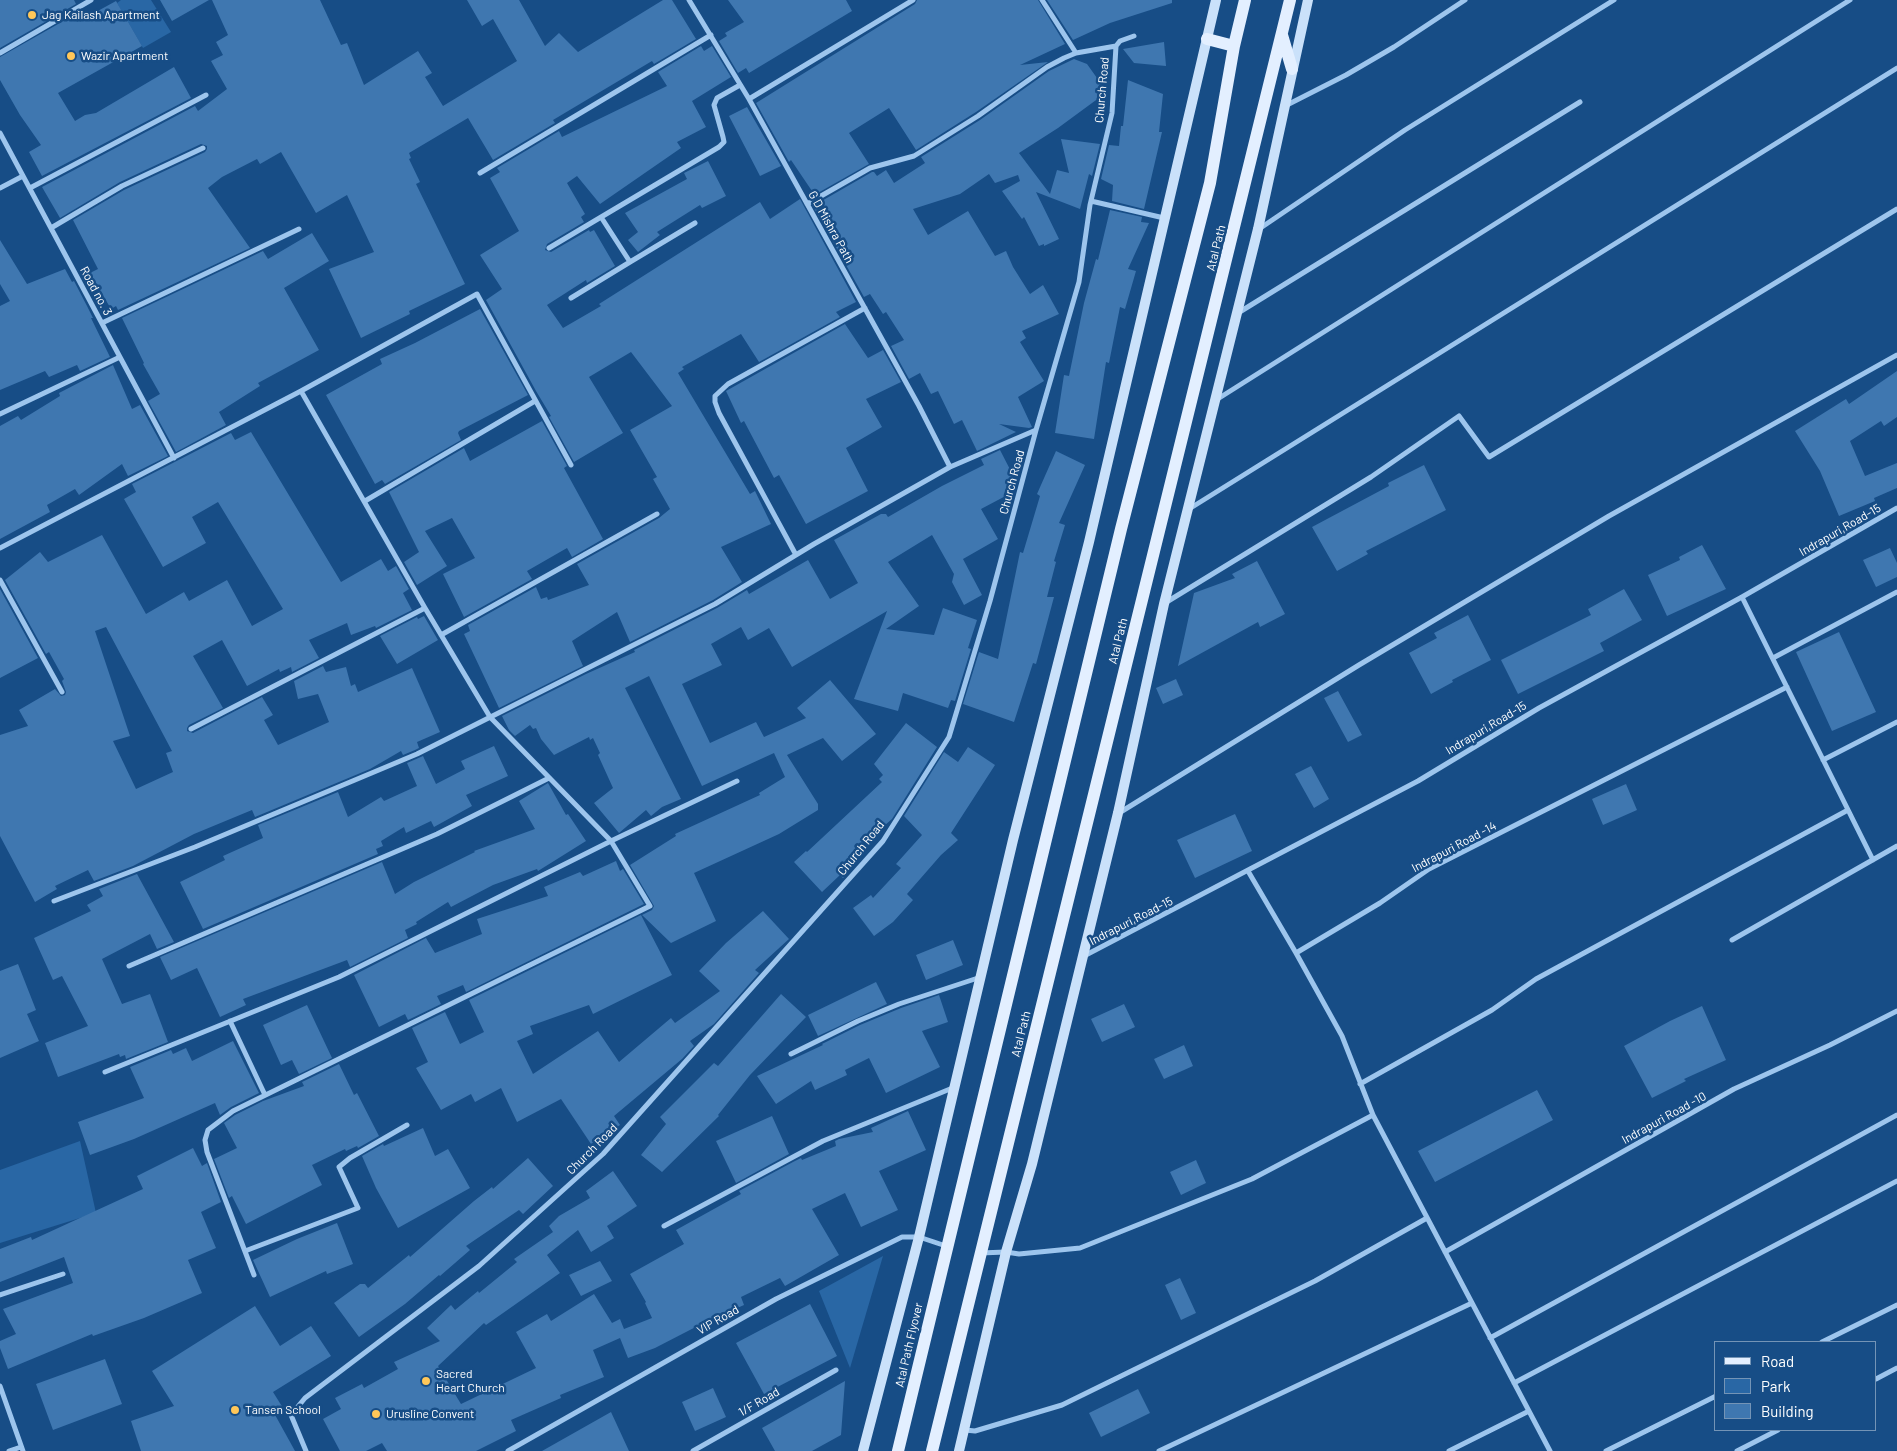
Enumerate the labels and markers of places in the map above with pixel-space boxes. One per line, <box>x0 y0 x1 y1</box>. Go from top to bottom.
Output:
place label: Jag Kailash Apartment <box>42 8 160 22</box>
marker: Jag Kailash Apartment <box>26 9 38 21</box>
place label: Wazir Apartment <box>81 49 168 63</box>
marker: Wazir Apartment <box>65 50 77 62</box>
place label: Sacred Heart Church <box>436 1367 505 1395</box>
marker: Sacred Heart Church <box>420 1375 432 1387</box>
place label: Tansen School <box>245 1403 321 1417</box>
marker: Tansen School <box>229 1404 241 1416</box>
place label: Urusline Convent <box>386 1407 474 1421</box>
marker: Urusline Convent <box>370 1408 382 1420</box>

